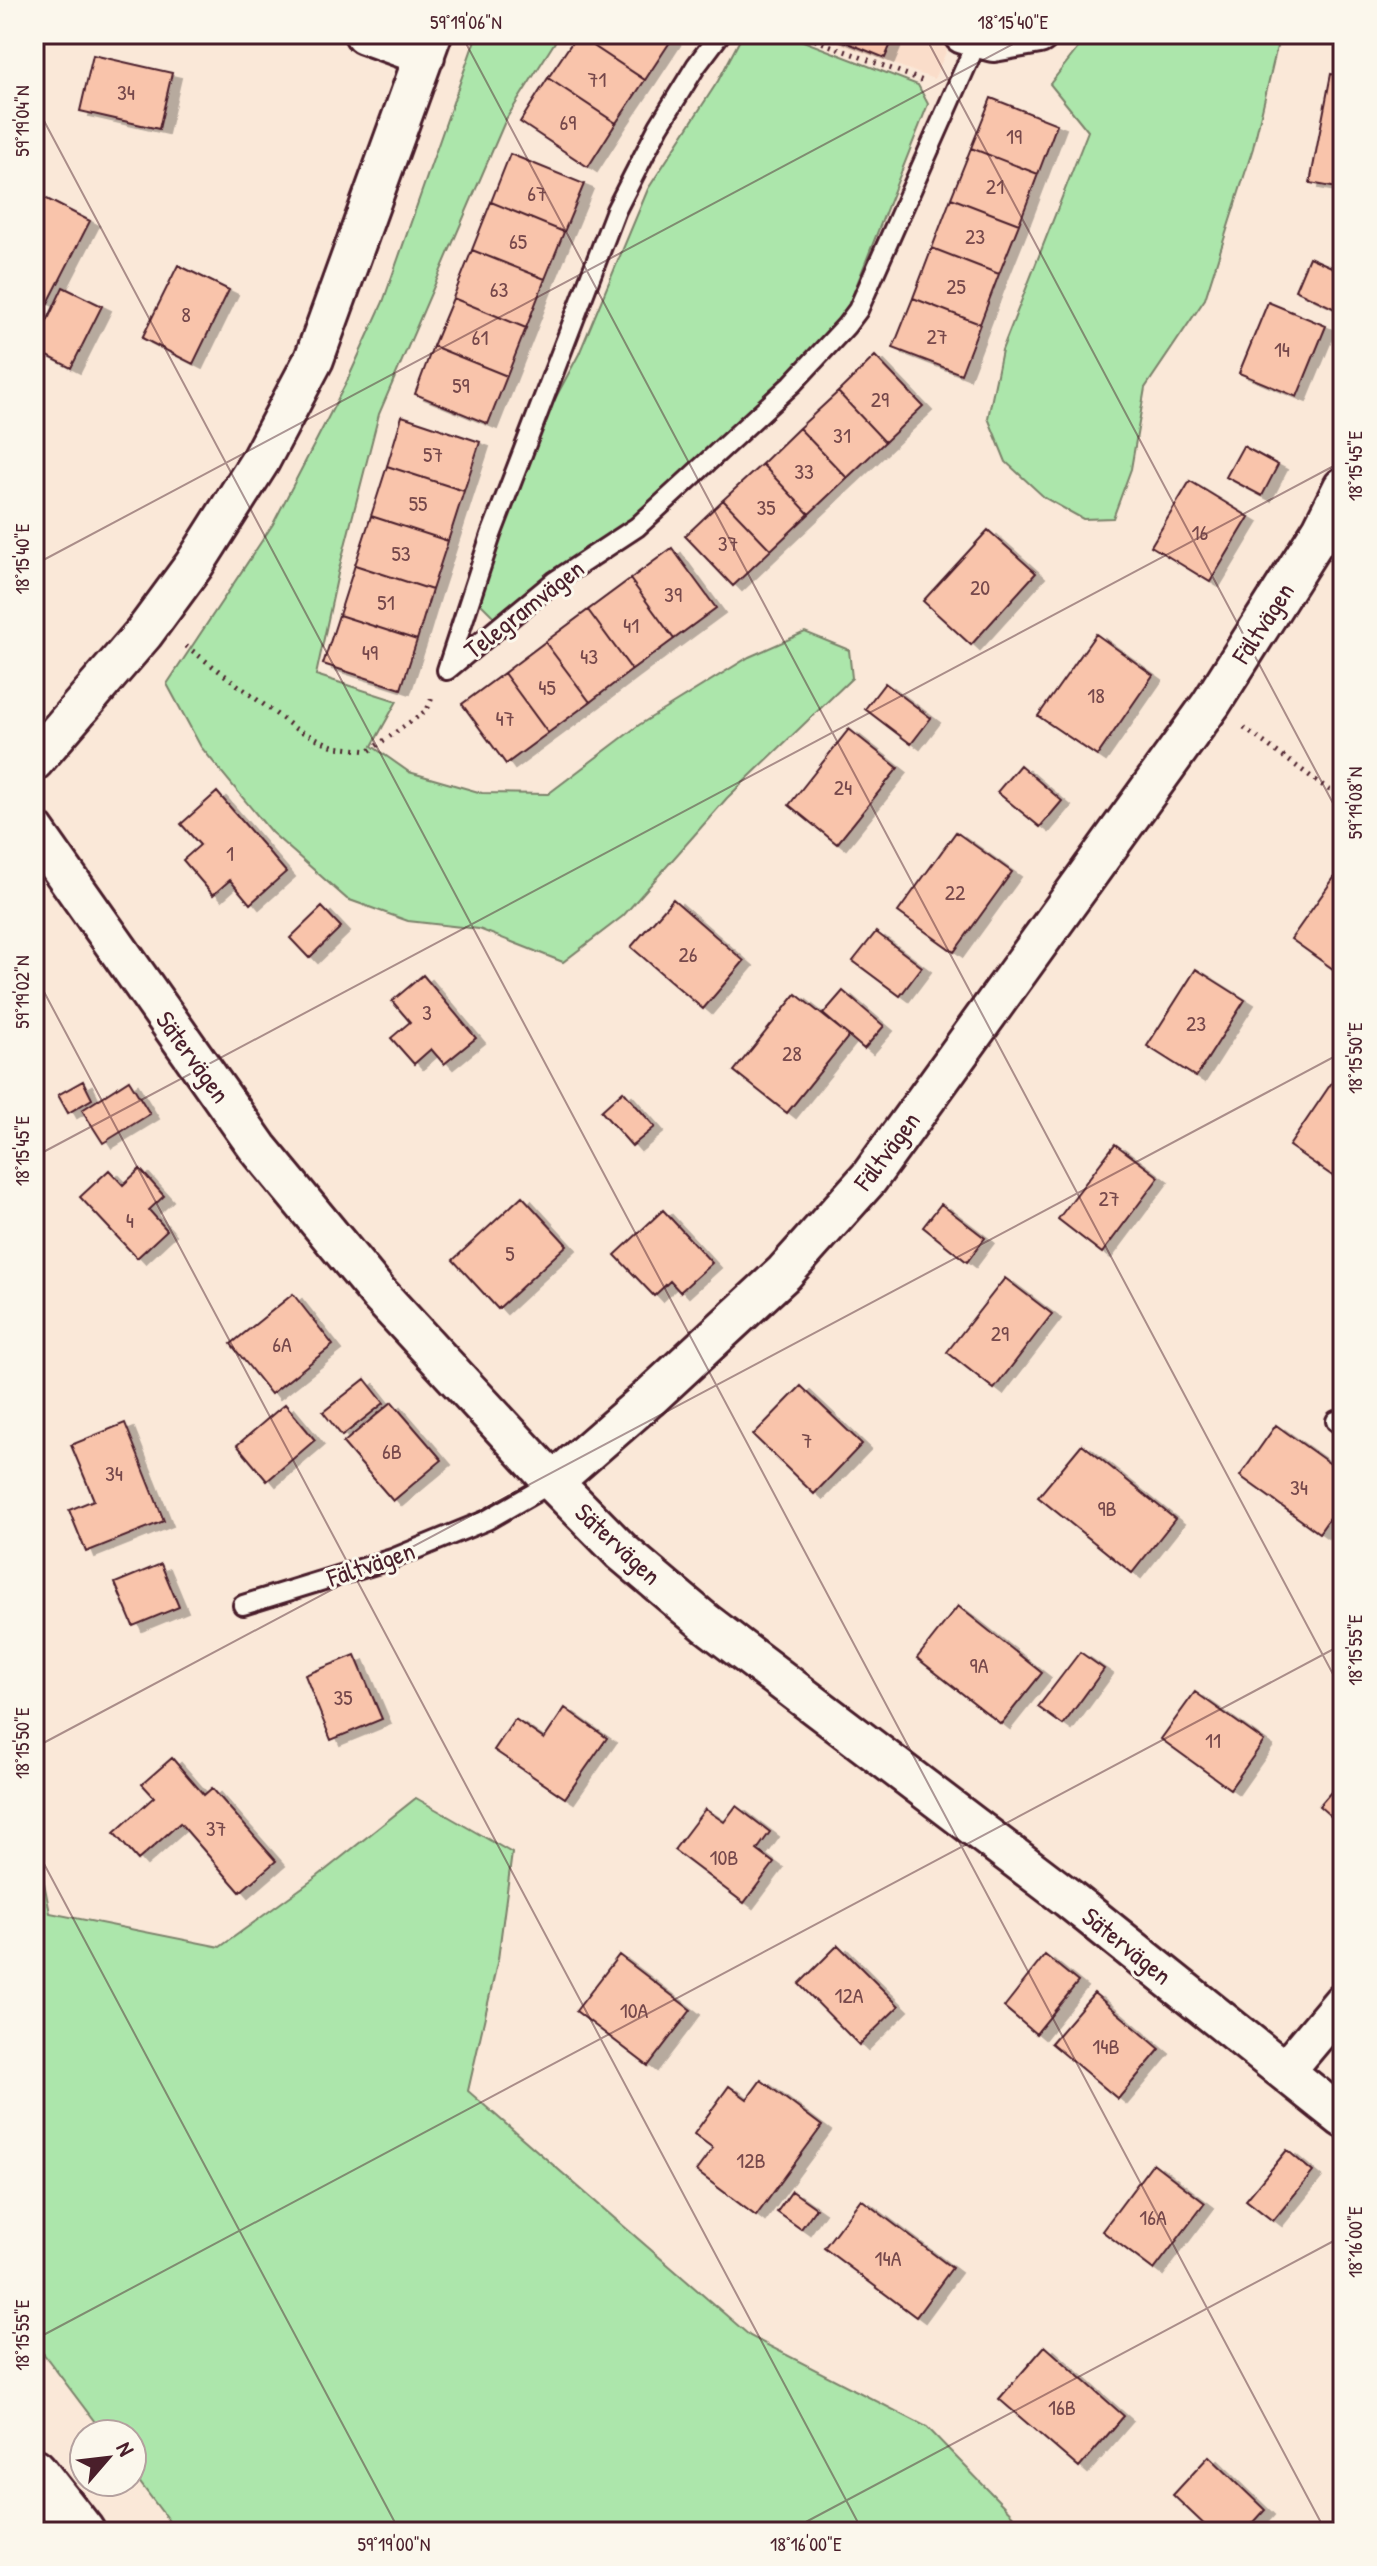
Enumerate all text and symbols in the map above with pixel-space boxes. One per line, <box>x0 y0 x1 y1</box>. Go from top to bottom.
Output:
text: 59°19'06"N <box>430 8 502 35</box>
text: 18°15'40"E <box>978 8 1049 35</box>
house number: 71 <box>588 64 606 94</box>
house number: 34 <box>117 77 135 107</box>
text: 59°19'04"N <box>8 85 35 157</box>
house number: 69 <box>560 107 576 137</box>
house number: 19 <box>1006 121 1022 151</box>
house number: 21 <box>986 171 1004 201</box>
house number: 67 <box>527 178 547 208</box>
house number: 23 <box>965 221 985 251</box>
house number: 65 <box>509 226 527 256</box>
house number: 25 <box>946 271 966 301</box>
house number: 63 <box>490 274 508 304</box>
house number: 8 <box>181 299 191 329</box>
house number: 27 <box>926 321 948 351</box>
house number: 61 <box>472 322 488 352</box>
house number: 14 <box>1274 334 1290 364</box>
house number: 59 <box>452 370 470 400</box>
house number: 29 <box>871 384 889 414</box>
house number: 31 <box>833 420 851 450</box>
text: 18°15'45"E <box>1341 431 1368 501</box>
house number: 57 <box>423 439 443 469</box>
house number: 33 <box>794 456 814 486</box>
house number: 55 <box>409 488 427 518</box>
house number: 35 <box>756 492 776 522</box>
house number: 16 <box>1192 517 1209 547</box>
text: 18°15'40"E <box>8 523 35 594</box>
house number: 37 <box>718 528 738 558</box>
house number: 53 <box>391 538 411 568</box>
street label: Telegramvägen <box>456 551 591 667</box>
house number: 20 <box>970 572 990 602</box>
street label: Fältvägen <box>1223 575 1302 671</box>
house number: 39 <box>664 579 682 609</box>
house number: 51 <box>377 587 395 617</box>
house number: 41 <box>623 610 639 640</box>
house number: 49 <box>362 637 378 667</box>
house number: 43 <box>580 641 598 671</box>
house number: 45 <box>538 672 556 702</box>
house number: 18 <box>1087 680 1105 710</box>
house number: 47 <box>495 703 515 733</box>
text: 59°19'08"N <box>1341 767 1368 839</box>
house number: 24 <box>834 772 852 802</box>
house number: 1 <box>226 838 234 868</box>
house number: 22 <box>945 877 966 907</box>
house number: 26 <box>678 939 698 969</box>
text: 59°19'02"N <box>8 955 35 1029</box>
house number: 3 <box>422 997 432 1027</box>
street label: Sätervägen <box>148 1004 239 1110</box>
house number: 23 <box>1186 1008 1206 1038</box>
text: 18°15'50"E <box>1341 1022 1368 1094</box>
house number: 28 <box>782 1038 802 1068</box>
street label: Fältvägen <box>845 1104 928 1198</box>
text: 18°15'45"E <box>8 1116 35 1186</box>
house number: 27 <box>1098 1183 1120 1213</box>
house number: 4 <box>126 1205 134 1235</box>
house number: 5 <box>505 1238 515 1268</box>
house number: 29 <box>991 1318 1009 1348</box>
house number: 6A <box>272 1329 292 1359</box>
house number: 7 <box>802 1425 812 1455</box>
house number: 6B <box>382 1436 402 1466</box>
house number: 34 <box>105 1458 123 1488</box>
house number: 34 <box>1290 1472 1308 1502</box>
house number: 9B <box>1097 1493 1117 1523</box>
street label: Sätervägen <box>568 1495 669 1592</box>
street label: Fältvägen <box>322 1532 419 1595</box>
text: 18°15'55"E <box>1341 1614 1368 1686</box>
house number: 9A <box>970 1650 989 1680</box>
house number: 35 <box>333 1682 353 1712</box>
text: 18°15'50"E <box>8 1707 35 1779</box>
house number: 11 <box>1205 1725 1221 1755</box>
house number: 37 <box>206 1813 226 1843</box>
house number: 10B <box>710 1842 739 1872</box>
street label: Sätervägen <box>1075 1899 1179 1992</box>
house number: 12A <box>834 1980 864 2010</box>
house number: 10A <box>620 1995 649 2025</box>
house number: 14B <box>1092 2031 1120 2061</box>
house number: 12B <box>736 2145 766 2175</box>
house number: 16A <box>1139 2202 1167 2232</box>
text: 18°16'00"E <box>1341 2206 1368 2278</box>
house number: 14A <box>875 2243 902 2273</box>
text: 18°15'55"E <box>8 2299 35 2371</box>
house number: 16B <box>1048 2392 1076 2422</box>
north arrow <box>68 2418 148 2498</box>
text: N <box>110 2436 142 2461</box>
text: 59°19'00"N <box>358 2530 430 2557</box>
text: 18°16'00"E <box>770 2530 842 2557</box>

